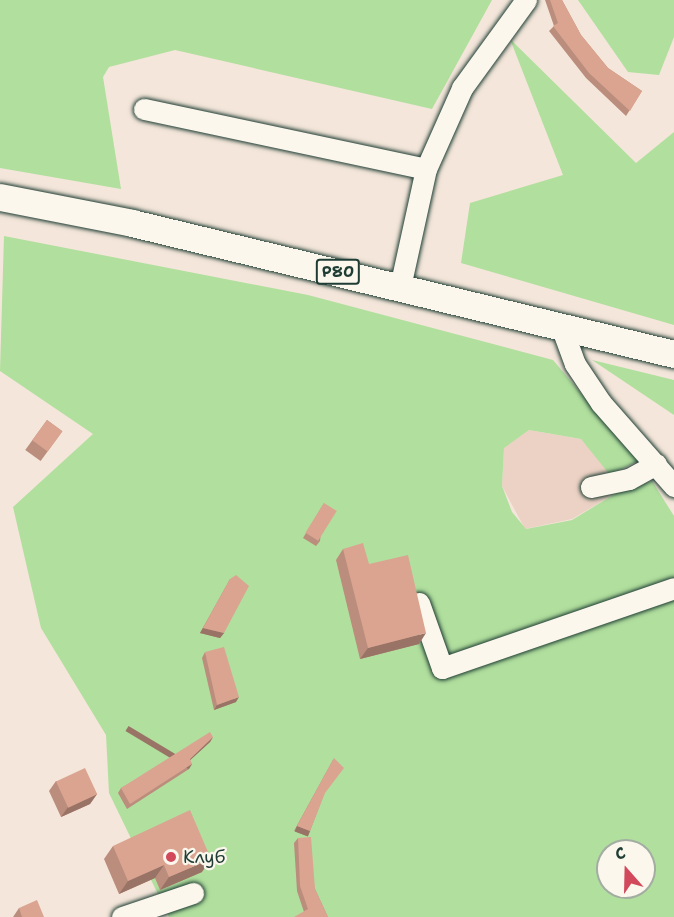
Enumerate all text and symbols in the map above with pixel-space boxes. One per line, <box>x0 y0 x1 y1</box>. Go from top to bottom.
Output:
road number: Р80 <box>316 259 360 285</box>
north arrow <box>596 839 656 899</box>
text: С <box>612 842 629 865</box>
place label: Клуб <box>183 846 225 868</box>
marker: Клуб <box>164 850 178 864</box>

